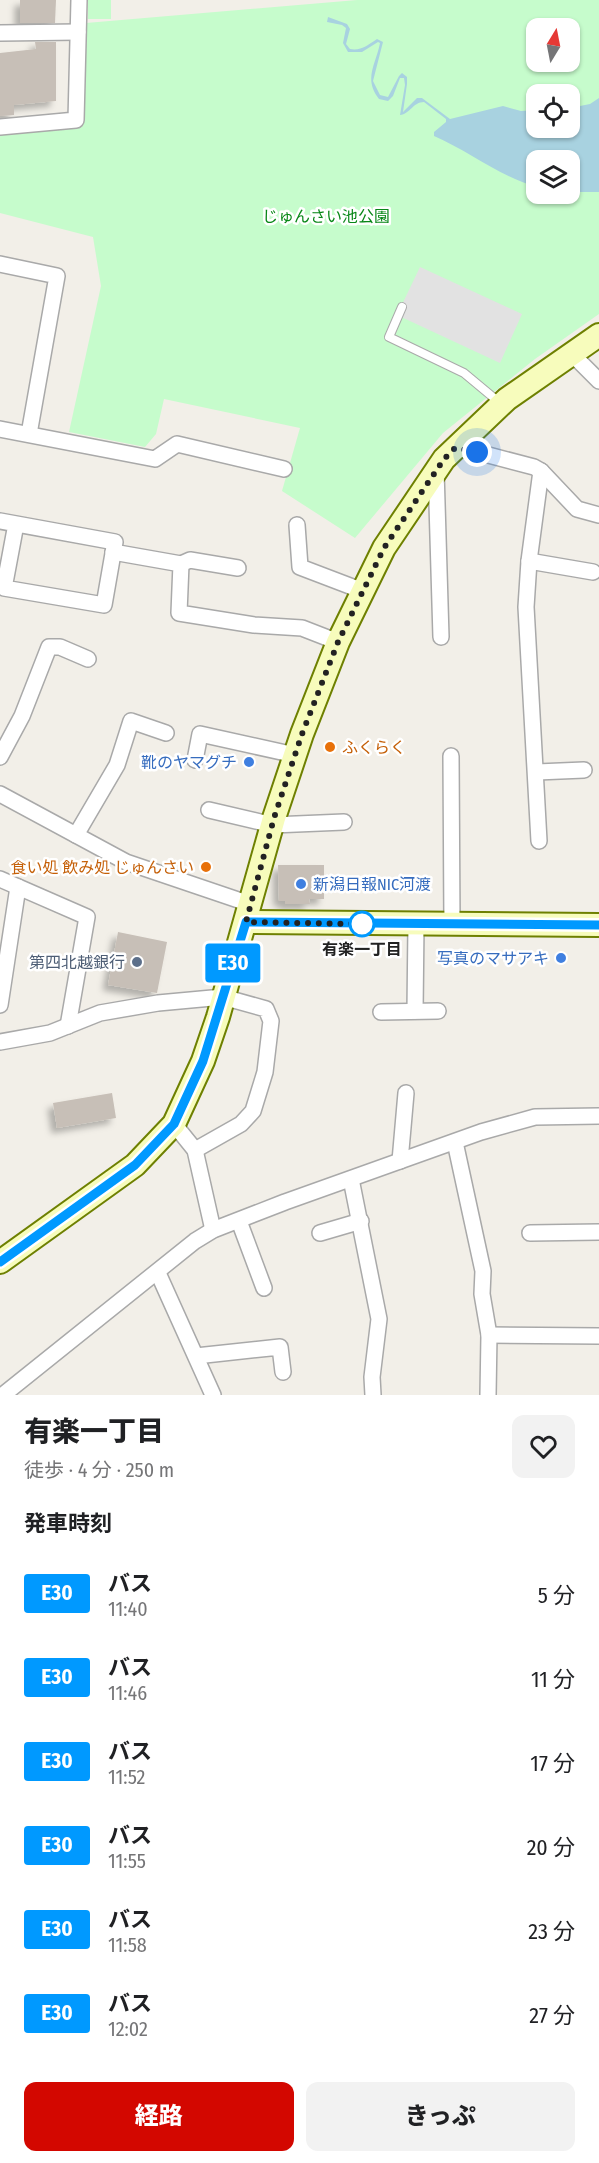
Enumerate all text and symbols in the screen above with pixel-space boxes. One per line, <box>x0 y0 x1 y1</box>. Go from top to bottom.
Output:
north arrow <box>526 18 580 72</box>
map controls <box>526 18 580 204</box>
button: locate <box>526 84 580 138</box>
button: layers <box>526 150 580 204</box>
park label: じゅんさい池公園 <box>262 207 390 226</box>
your location <box>462 437 492 467</box>
place label: ふくらく <box>342 738 406 757</box>
marker: ふくらく <box>323 740 337 754</box>
place label: 靴のヤマグチ <box>141 753 237 772</box>
marker: 靴のヤマグチ <box>242 755 256 769</box>
place label: 食い処 飲み処 じゅんさい <box>10 858 194 877</box>
marker: 食い処 飲み処 じゅんさい <box>199 860 213 874</box>
place label: 新潟日報NIC河渡 <box>313 875 431 894</box>
marker: 新潟日報NIC河渡 <box>294 877 308 891</box>
marker: 有楽一丁目 <box>349 911 375 937</box>
place label: 有楽一丁目 <box>322 940 402 959</box>
line badge: E30 <box>198 944 268 982</box>
place label: 写真のマサアキ <box>437 949 549 968</box>
text: E30 <box>217 950 249 976</box>
marker: 写真のマサアキ <box>554 951 568 965</box>
place label: 第四北越銀行 <box>29 953 125 972</box>
marker: 第四北越銀行 <box>130 955 144 969</box>
text: 有楽一丁目 <box>24 1415 164 1448</box>
button: heart <box>512 1415 575 1478</box>
text: 徒歩 · 4 分 · 250 m <box>24 1458 174 1482</box>
text: 発車時刻 <box>24 1510 112 1537</box>
text: バス <box>108 1570 152 1597</box>
text: E30 <box>41 1580 73 1606</box>
text: 5 分 <box>538 1582 575 1609</box>
text: 11:40 <box>108 1597 148 1621</box>
text: バス <box>108 1654 152 1681</box>
text: E30 <box>41 1664 73 1690</box>
text: 11 分 <box>531 1666 575 1693</box>
text: 11:46 <box>108 1681 147 1705</box>
text: バス <box>108 1738 152 1765</box>
text: E30 <box>41 1748 73 1774</box>
text: 17 分 <box>530 1750 575 1777</box>
text: 11:52 <box>108 1765 145 1789</box>
text: バス <box>108 1822 152 1849</box>
text: E30 <box>41 1832 73 1858</box>
text: 20 分 <box>527 1834 575 1861</box>
text: 11:55 <box>108 1849 146 1873</box>
text: バス <box>108 1906 152 1933</box>
text: E30 <box>41 1916 73 1942</box>
text: 23 分 <box>528 1918 575 1945</box>
text: 11:58 <box>108 1933 147 1957</box>
text: バス <box>108 1990 152 2017</box>
text: E30 <box>41 2000 73 2026</box>
text: 27 分 <box>529 2002 575 2029</box>
text: 12:02 <box>108 2017 148 2041</box>
button: 経路 <box>24 2082 294 2151</box>
button: きっぷ <box>306 2082 575 2151</box>

